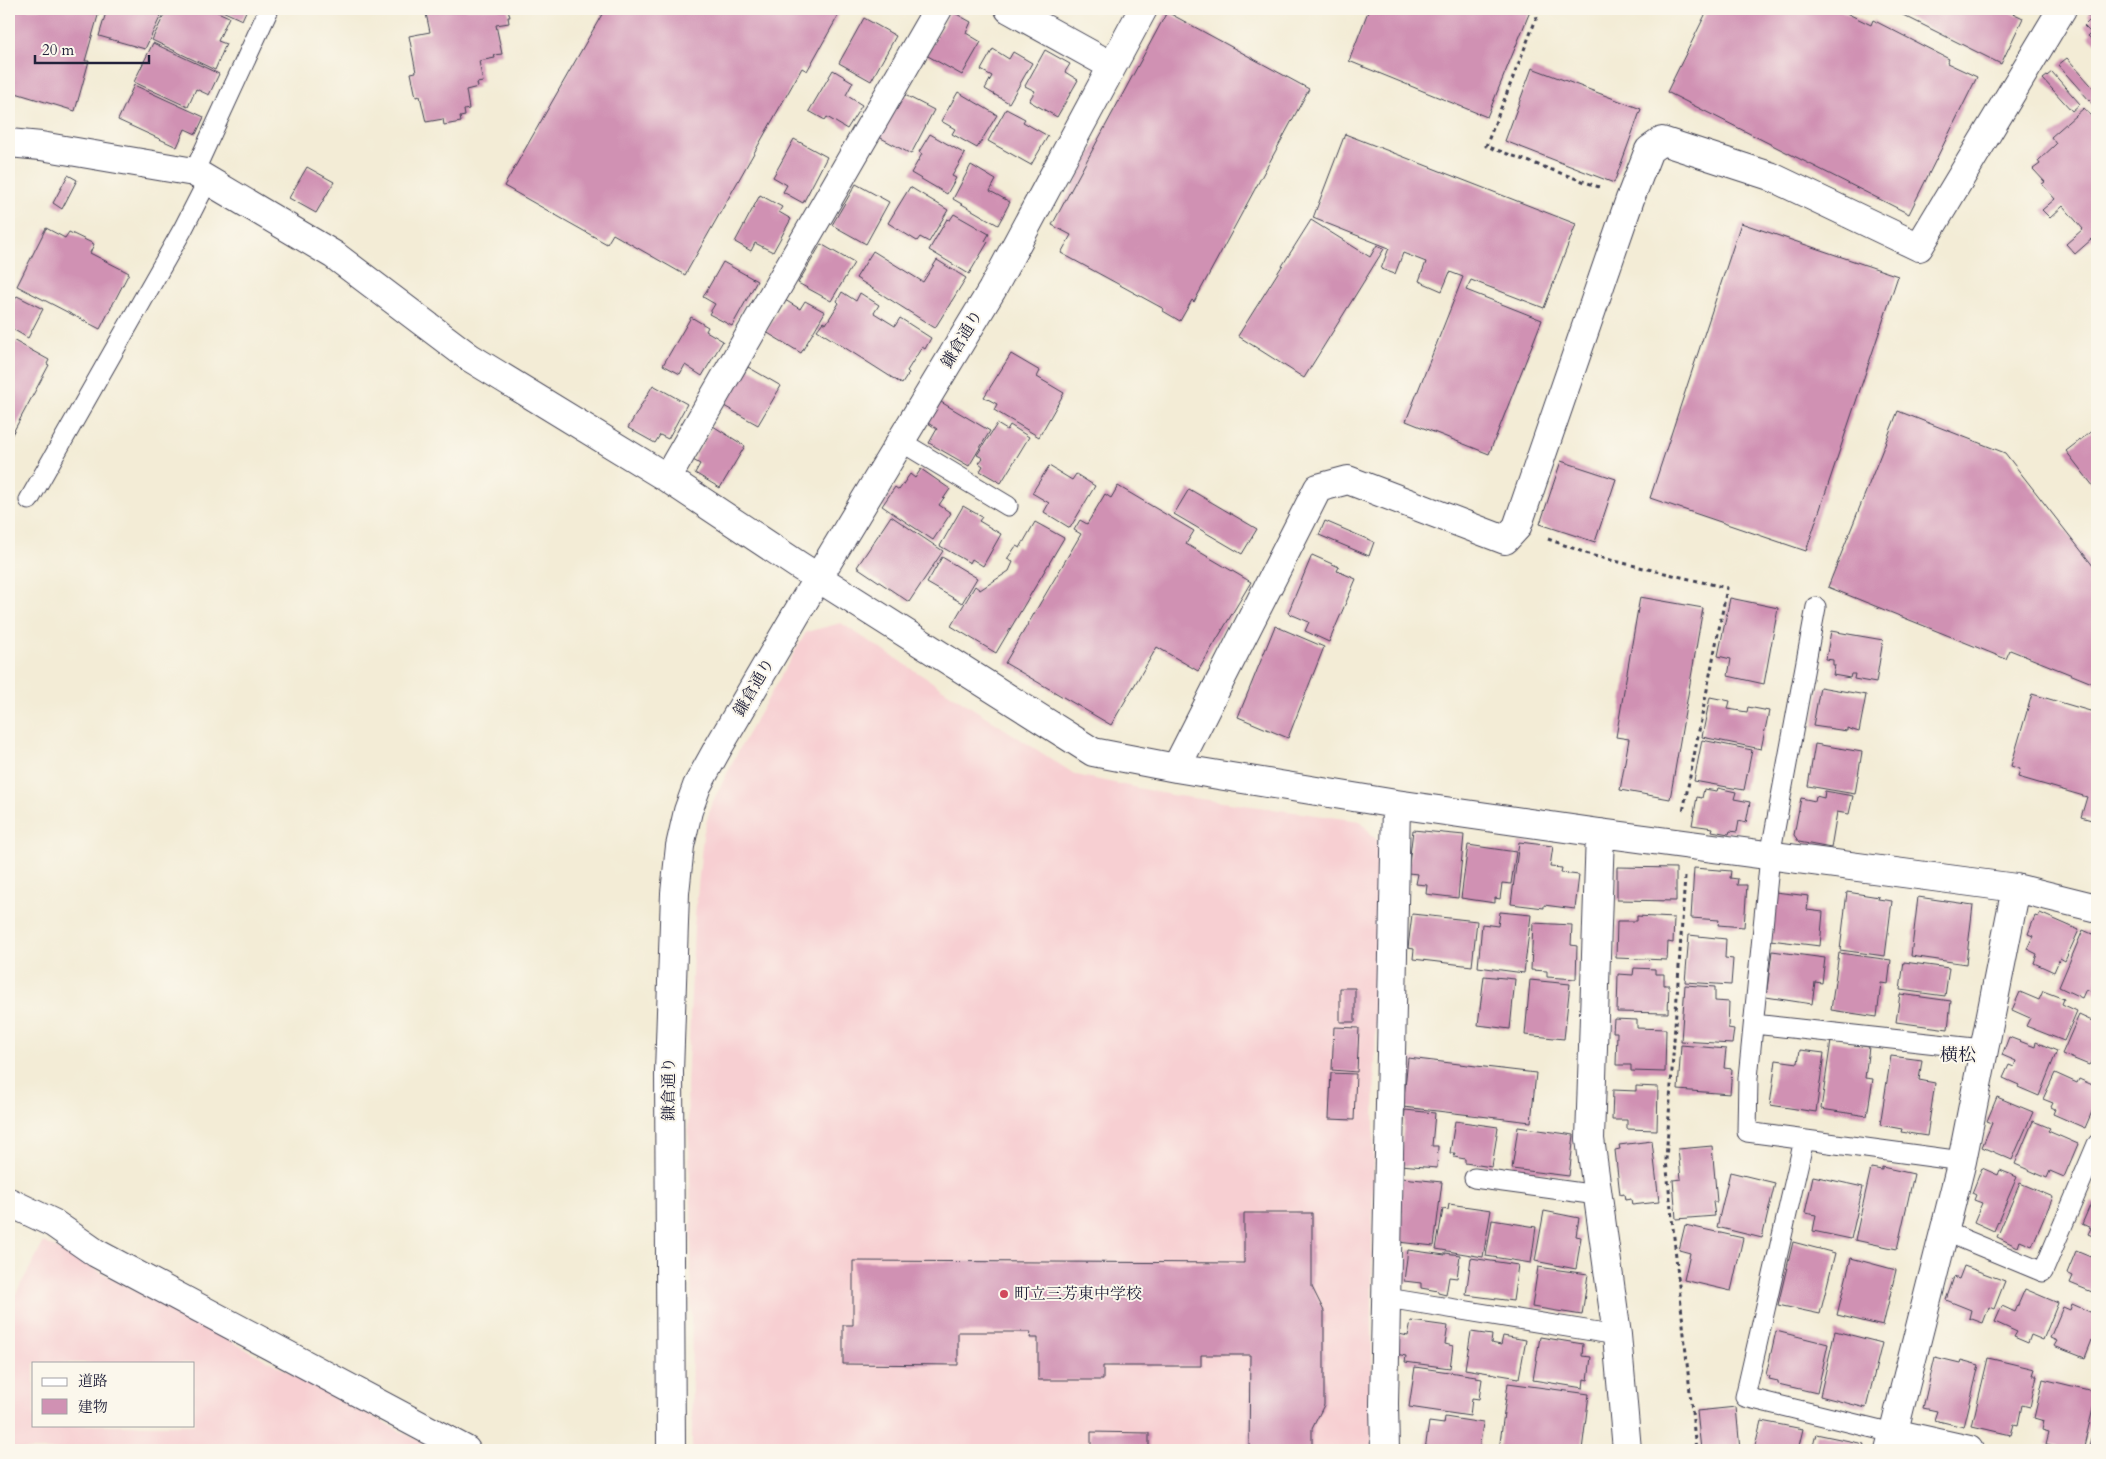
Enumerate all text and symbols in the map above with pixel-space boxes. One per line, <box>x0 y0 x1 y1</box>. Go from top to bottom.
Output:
scale bar <box>35 32 149 64</box>
text: 20 m <box>42 40 74 60</box>
street label: 鎌倉通り <box>936 306 988 372</box>
street label: 鎌倉通り <box>728 654 780 720</box>
district label: 横松 <box>1940 1043 1976 1068</box>
street label: 鎌倉通り <box>658 1057 680 1121</box>
place label: 町立三芳東中学校 <box>1014 1283 1142 1305</box>
marker: 町立三芳東中学校 <box>998 1288 1010 1300</box>
legend <box>32 1362 195 1426</box>
text: 道路 <box>78 1371 108 1391</box>
text: 建物 <box>78 1397 108 1417</box>

